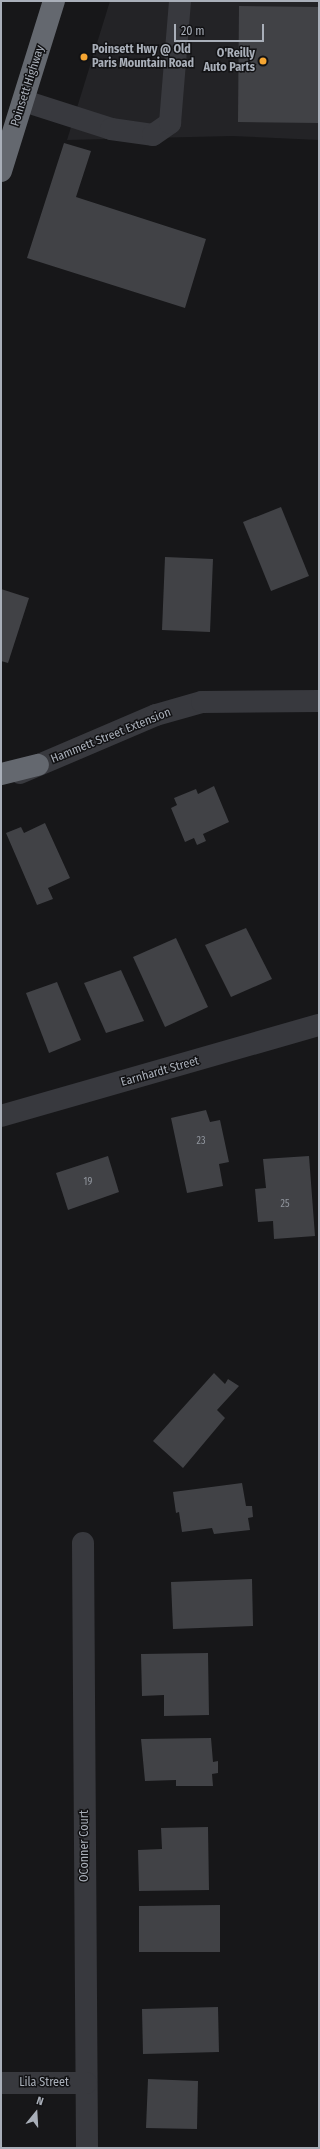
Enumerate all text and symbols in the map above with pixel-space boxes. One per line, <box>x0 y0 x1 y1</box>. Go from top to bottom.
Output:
scale bar <box>176 16 266 42</box>
text: 20 m <box>181 24 205 38</box>
place label: Poinsett Hwy @ Old Paris Mountain Road <box>92 43 194 71</box>
street label: Poinsett Highway <box>8 44 48 128</box>
place label: O'Reilly Auto Parts <box>204 47 255 75</box>
marker: Poinsett Hwy @ Old Paris Mountain Road <box>79 52 89 62</box>
marker: O'Reilly Auto Parts <box>258 56 268 66</box>
street label: Hammett Street Extension <box>49 705 173 767</box>
street label: Earnhardt Street <box>119 1054 201 1090</box>
house number: 23 <box>197 1136 205 1148</box>
house number: 19 <box>84 1177 92 1189</box>
house number: 25 <box>281 1199 289 1211</box>
street label: OConner Court <box>78 1810 92 1882</box>
street label: Lila Street <box>19 2076 69 2090</box>
north arrow <box>16 2093 56 2133</box>
text: N <box>35 2094 45 2108</box>

